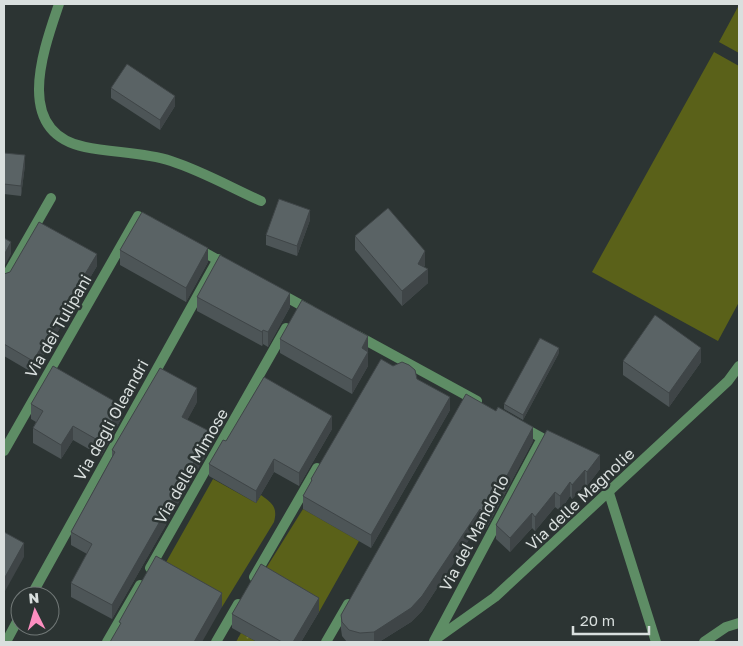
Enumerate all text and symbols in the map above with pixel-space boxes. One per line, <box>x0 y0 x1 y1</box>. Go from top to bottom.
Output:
street label: Via dei Tulipani <box>20 271 96 381</box>
street label: Via degli Oleandri <box>69 356 153 484</box>
street label: Via delle Mimose <box>150 405 232 527</box>
street label: Via delle Magnolie <box>522 444 638 554</box>
street label: Via del Mandorlo <box>435 471 513 595</box>
north arrow <box>10 586 60 636</box>
text: N <box>28 589 40 606</box>
scale bar <box>573 604 649 636</box>
text: 20 m <box>580 611 615 629</box>

